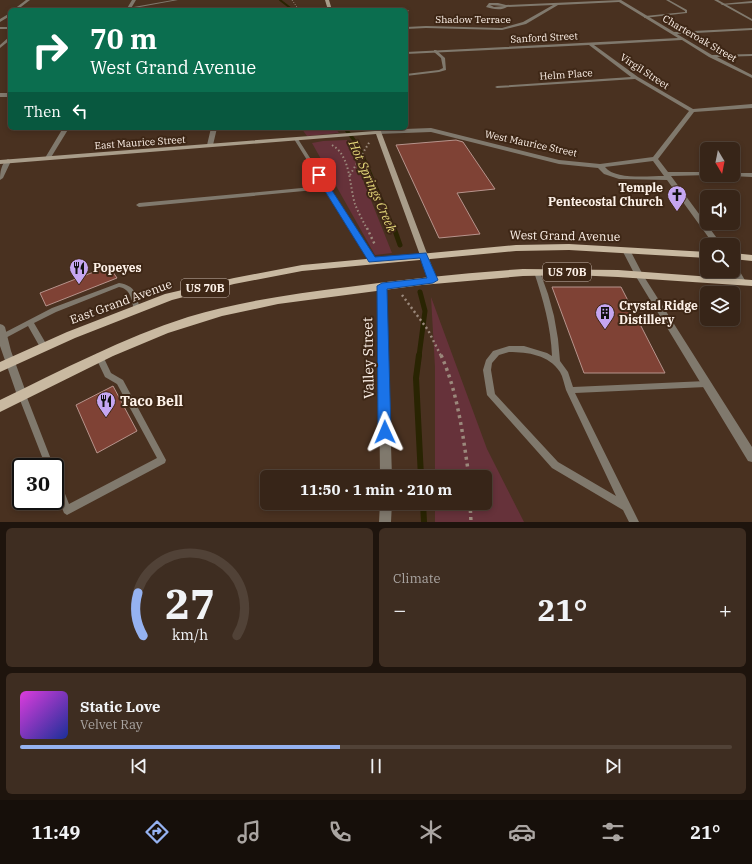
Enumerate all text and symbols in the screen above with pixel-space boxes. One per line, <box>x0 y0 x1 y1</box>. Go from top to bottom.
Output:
street label: Charteroak Street <box>660 12 740 65</box>
street label: Shadow Terrace <box>435 13 511 26</box>
text: 70 m <box>90 20 157 57</box>
icon: right <box>24 24 76 76</box>
street label: Sanford Street <box>510 29 579 46</box>
street label: Virgil Street <box>618 51 672 92</box>
text: West Grand Avenue <box>90 56 256 79</box>
street label: Helm Place <box>539 66 593 83</box>
icon: left <box>69 100 91 122</box>
text: Then <box>24 102 61 121</box>
street label: West Maurice Street <box>484 127 579 160</box>
street label: East Maurice Street <box>94 133 186 152</box>
water label: Hot Springs Creek <box>344 136 401 235</box>
north arrow <box>700 142 740 182</box>
map controls <box>700 142 740 326</box>
pin <box>302 158 336 192</box>
icon: arrive <box>308 164 330 186</box>
place label: Temple Pentecostal Church <box>548 180 663 209</box>
church icon: Temple Pentecostal Church <box>666 184 688 212</box>
button: sound <box>700 190 740 230</box>
street label: West Grand Avenue <box>510 227 621 244</box>
button: search <box>700 238 740 278</box>
restaurant icon: Popeyes <box>68 257 90 285</box>
place label: Popeyes <box>93 260 142 275</box>
road number: US 70B <box>543 263 591 281</box>
street label: East Grand Avenue <box>68 276 174 327</box>
road number: US 70B <box>181 279 229 297</box>
button: layers <box>700 286 740 326</box>
place label: Crystal Ridge Distillery <box>619 298 698 327</box>
building icon: Crystal Ridge Distillery <box>594 302 616 330</box>
street label: Valley Street <box>358 317 378 399</box>
restaurant icon: Taco Bell <box>95 390 117 418</box>
place label: Taco Bell <box>120 392 184 410</box>
position arrow <box>364 411 406 453</box>
speed limit sign: 30 <box>12 458 64 510</box>
text: 11:50 · 1 min · 210 m <box>300 480 452 499</box>
text: Climate <box>393 570 440 587</box>
text: 27 <box>165 575 214 629</box>
text: 21° <box>537 590 588 629</box>
text: − <box>393 595 406 624</box>
text: + <box>719 595 732 624</box>
text: km/h <box>171 624 208 643</box>
text: Static Love <box>80 697 160 716</box>
text: Velvet Ray <box>80 716 143 733</box>
icon: previous <box>128 755 150 777</box>
icon: pause <box>365 755 387 777</box>
icon: next <box>602 755 624 777</box>
icon: directions <box>143 818 171 846</box>
icon: music <box>235 818 263 846</box>
icon: phone <box>326 818 354 846</box>
icon: climate <box>417 818 445 846</box>
icon: car <box>508 818 536 846</box>
icon: filters <box>599 818 627 846</box>
text: 11:49 <box>32 821 80 844</box>
text: 21° <box>690 821 720 844</box>

